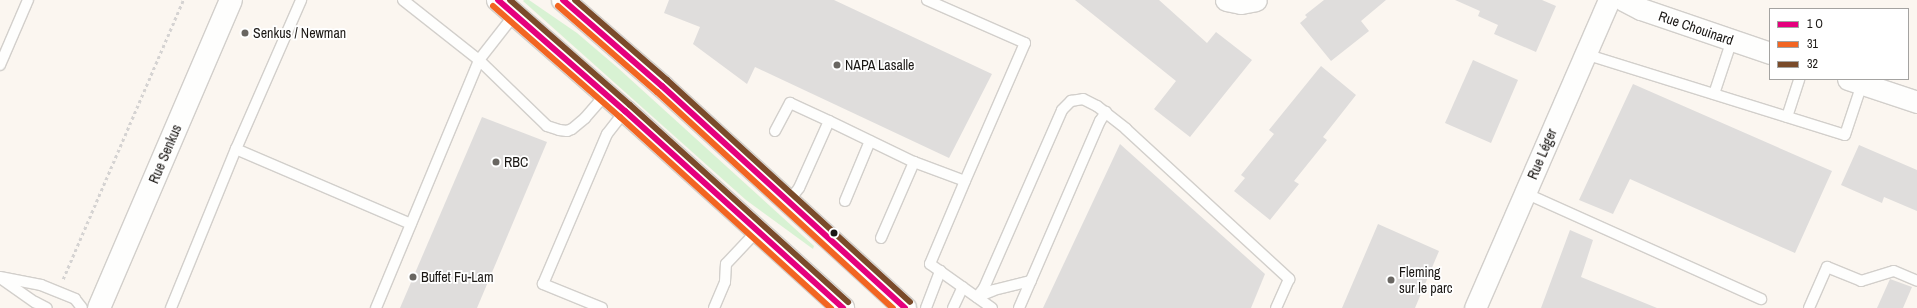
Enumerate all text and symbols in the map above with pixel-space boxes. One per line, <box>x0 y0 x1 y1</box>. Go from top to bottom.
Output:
street label: Rue Chouinard <box>1656 7 1736 49</box>
legend <box>1769 8 1909 80</box>
text: 1 O <box>1807 16 1823 32</box>
place label: Senkus / Newman <box>253 25 346 41</box>
marker: Senkus / Newman <box>240 28 250 38</box>
text: 31 <box>1807 36 1818 52</box>
text: 32 <box>1807 56 1818 72</box>
place label: NAPA Lasalle <box>845 57 915 73</box>
marker: NAPA Lasalle <box>832 60 842 70</box>
street label: Rue Senkus <box>145 122 185 186</box>
street label: Rue Léger <box>1524 126 1560 182</box>
place label: RBC <box>504 154 528 170</box>
marker: RBC <box>491 157 501 167</box>
unlabelled marker <box>829 228 839 238</box>
place label: Fleming sur le parc <box>1399 264 1453 296</box>
place label: Buffet Fu-Lam <box>421 269 494 285</box>
marker: Buffet Fu-Lam <box>408 272 418 282</box>
marker: Fleming sur le parc <box>1386 275 1396 285</box>

